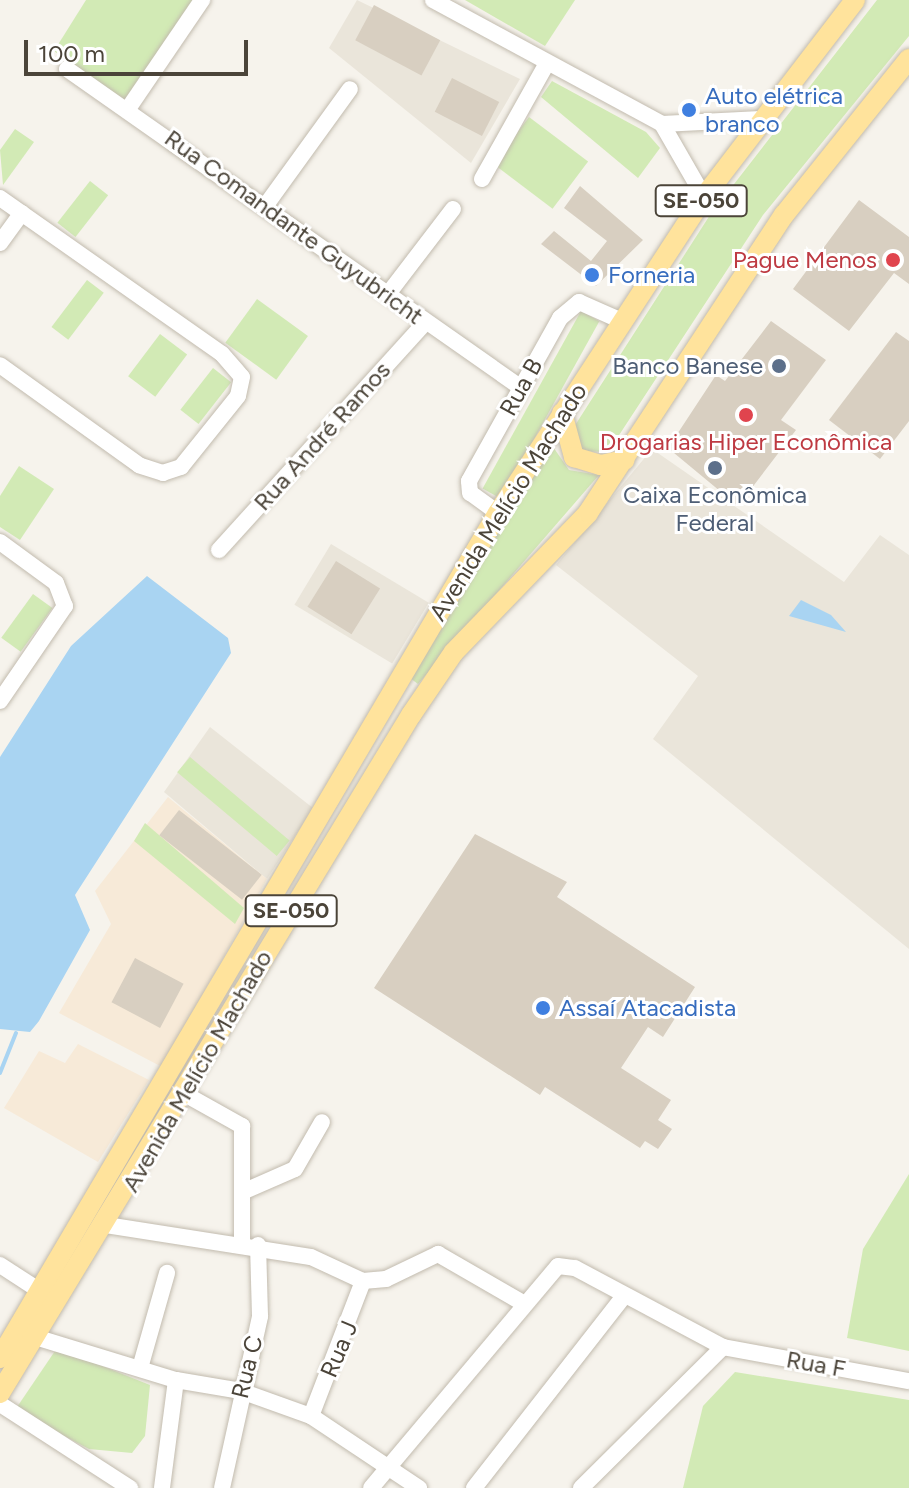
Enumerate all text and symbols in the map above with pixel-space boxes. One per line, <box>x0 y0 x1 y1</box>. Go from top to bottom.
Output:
scale bar <box>28 24 252 74</box>
text: 100 m <box>38 39 105 68</box>
place label: Auto elétrica branco <box>705 82 843 138</box>
marker: Auto elétrica branco <box>680 101 698 119</box>
street label: Rua Comandante Guyubricht <box>159 124 429 330</box>
road number: SE-050 <box>653 183 749 219</box>
place label: Pague Menos <box>733 246 877 274</box>
marker: Pague Menos <box>884 251 902 269</box>
place label: Forneria <box>608 261 695 289</box>
marker: Forneria <box>583 266 601 284</box>
place label: Banco Banese <box>612 352 763 380</box>
street label: Rua B <box>494 353 548 421</box>
street label: Rua André Ramos <box>248 356 396 516</box>
marker: Banco Banese <box>770 357 788 375</box>
street label: Avenida Melício Machado <box>423 378 593 626</box>
marker: Drogarias Hiper Econômica <box>737 406 755 424</box>
place label: Drogarias Hiper Econômica <box>600 428 892 456</box>
marker: Caixa Econômica Federal <box>706 459 724 477</box>
place label: Caixa Econômica Federal <box>623 481 807 537</box>
road number: SE-050 <box>243 893 339 929</box>
street label: Avenida Melício Machado <box>116 945 278 1197</box>
place label: Assaí Atacadista <box>559 994 736 1022</box>
marker: Assaí Atacadista <box>534 999 552 1017</box>
street label: Rua J <box>314 1316 364 1382</box>
street label: Rua C <box>225 1333 269 1401</box>
street label: Rua F <box>784 1345 848 1383</box>

